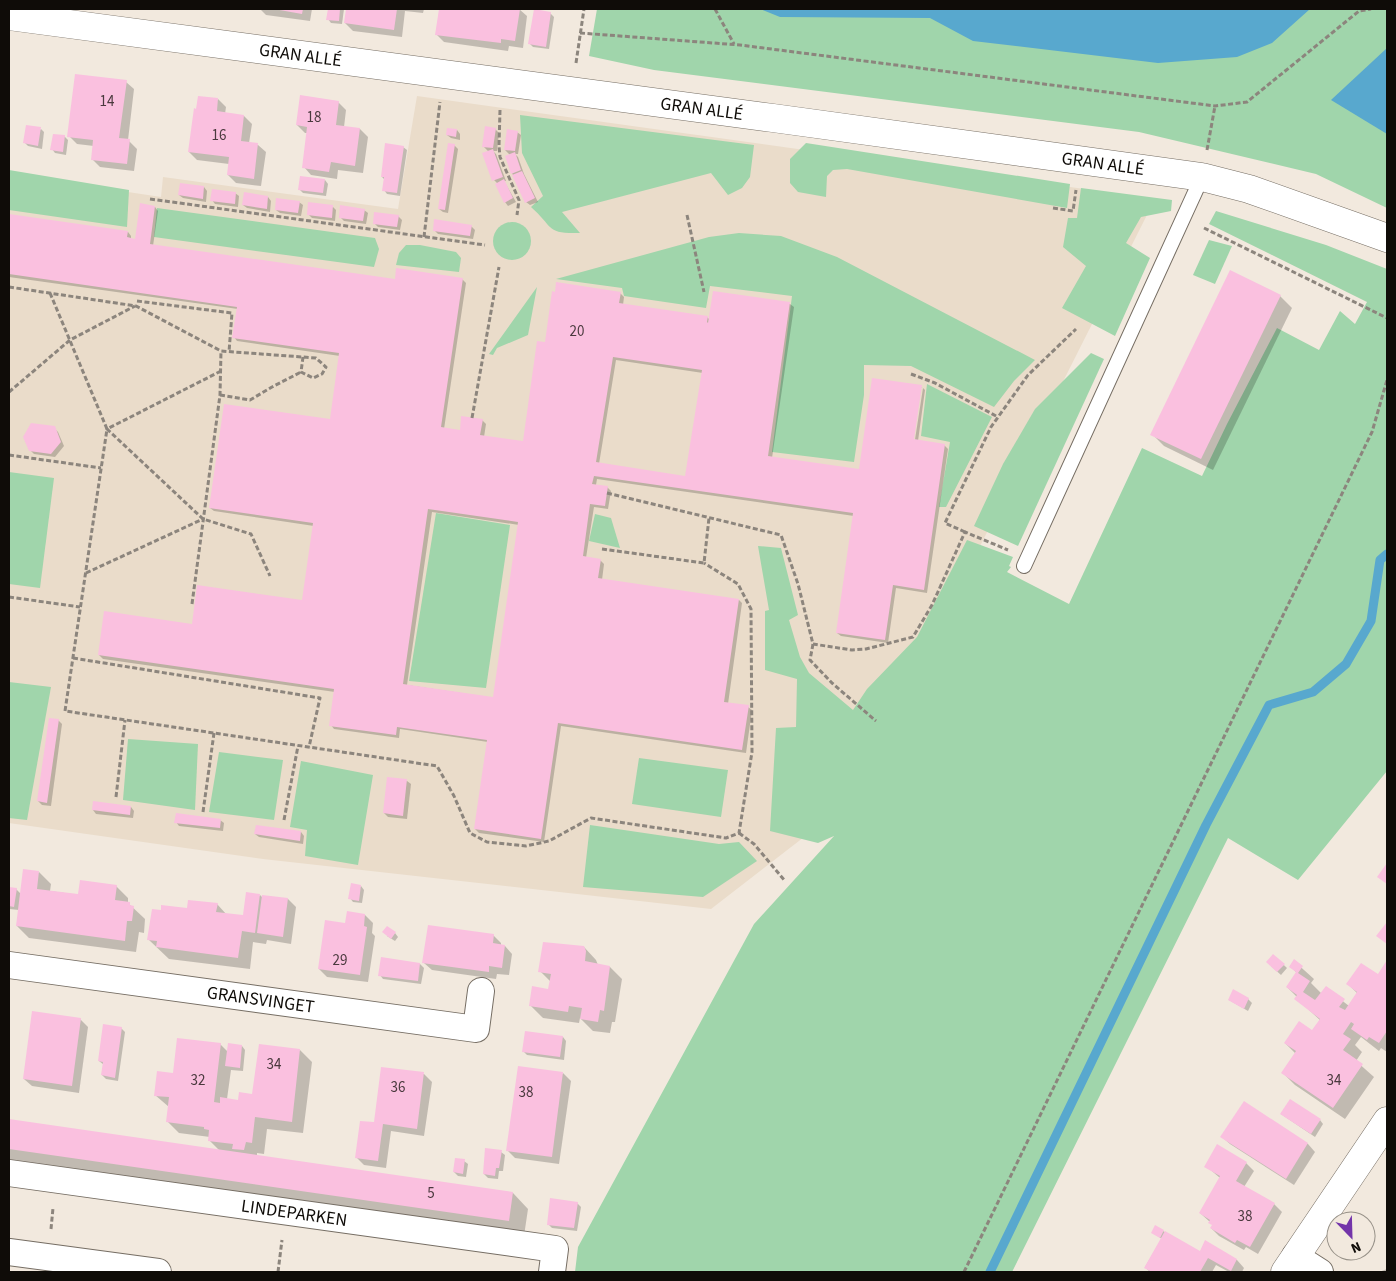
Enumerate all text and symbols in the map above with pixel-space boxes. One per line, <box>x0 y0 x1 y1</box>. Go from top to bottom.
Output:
street label: GRAN ALLÉ <box>258 37 343 73</box>
house number: 14 <box>100 91 115 112</box>
street label: GRAN ALLÉ <box>659 91 745 126</box>
house number: 18 <box>307 107 321 128</box>
house number: 16 <box>212 125 226 146</box>
street label: GRAN ALLÉ <box>1060 145 1146 181</box>
house number: 20 <box>570 321 584 342</box>
house number: 29 <box>333 950 347 971</box>
street label: GRANSVINGET <box>205 980 316 1019</box>
house number: 34 <box>267 1054 282 1075</box>
house number: 32 <box>191 1070 205 1091</box>
house number: 34 <box>1327 1070 1342 1091</box>
house number: 36 <box>391 1077 405 1098</box>
house number: 38 <box>519 1082 533 1103</box>
house number: 5 <box>427 1183 435 1204</box>
street label: LINDEPARKEN <box>240 1193 349 1232</box>
house number: 38 <box>1238 1206 1252 1227</box>
north arrow <box>1326 1211 1376 1261</box>
text: N <box>1347 1236 1364 1258</box>

